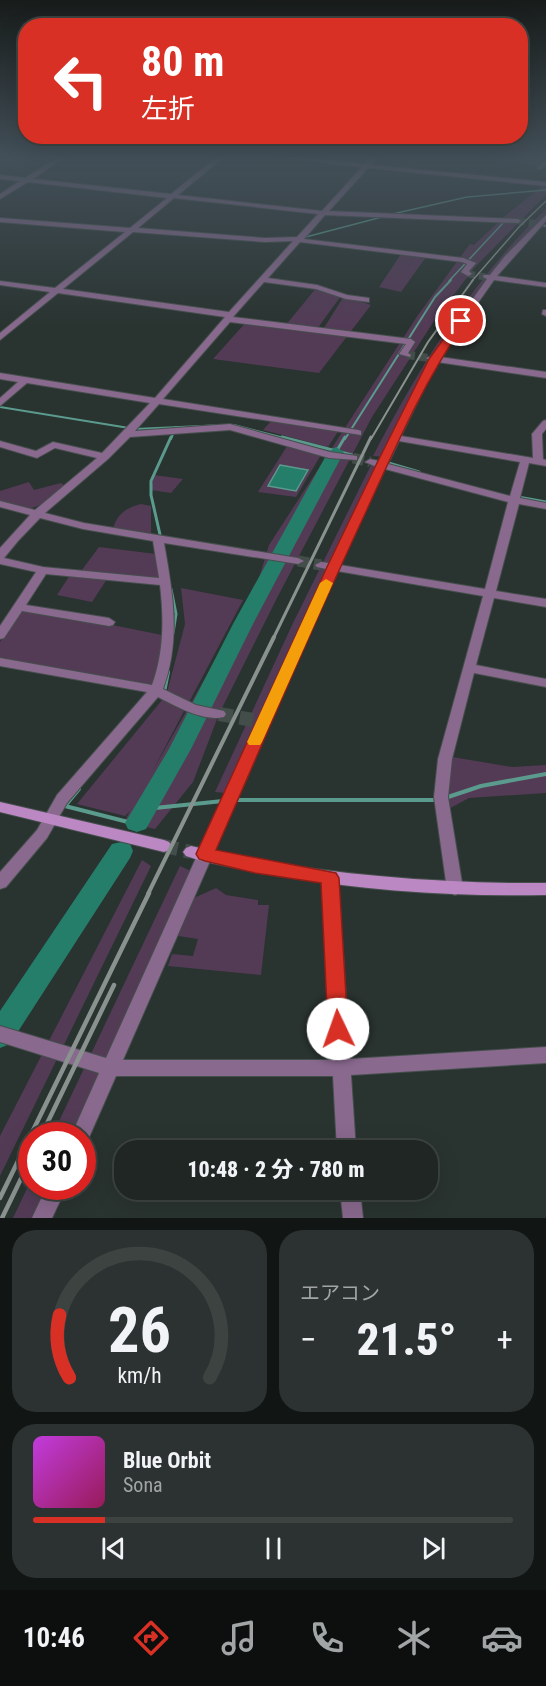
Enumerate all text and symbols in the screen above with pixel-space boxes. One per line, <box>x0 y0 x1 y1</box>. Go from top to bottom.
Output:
text: 80 m <box>141 37 224 86</box>
icon: left <box>42 42 120 120</box>
text: 左折 <box>141 93 195 125</box>
pin <box>435 295 486 346</box>
icon: arrive <box>444 304 477 337</box>
position arrow <box>306 997 370 1061</box>
speed limit sign: 30 <box>18 1122 96 1200</box>
text: 10:48 · 2 分 · 780 m <box>187 1157 365 1182</box>
text: エアコン <box>300 1281 380 1305</box>
text: 26 <box>108 1294 171 1367</box>
text: 21.5° <box>357 1313 456 1366</box>
text: − <box>300 1320 317 1359</box>
text: + <box>497 1320 513 1359</box>
text: km/h <box>117 1363 162 1388</box>
text: Blue Orbit <box>123 1448 211 1473</box>
text: Sona <box>123 1473 163 1497</box>
icon: previous <box>97 1532 130 1565</box>
icon: pause <box>257 1532 290 1565</box>
icon: next <box>417 1532 450 1565</box>
icon: directions <box>130 1617 172 1659</box>
icon: music <box>218 1617 260 1659</box>
icon: phone <box>306 1617 348 1659</box>
icon: climate <box>393 1617 435 1659</box>
icon: car <box>481 1617 523 1659</box>
text: 10:46 <box>23 1622 85 1654</box>

